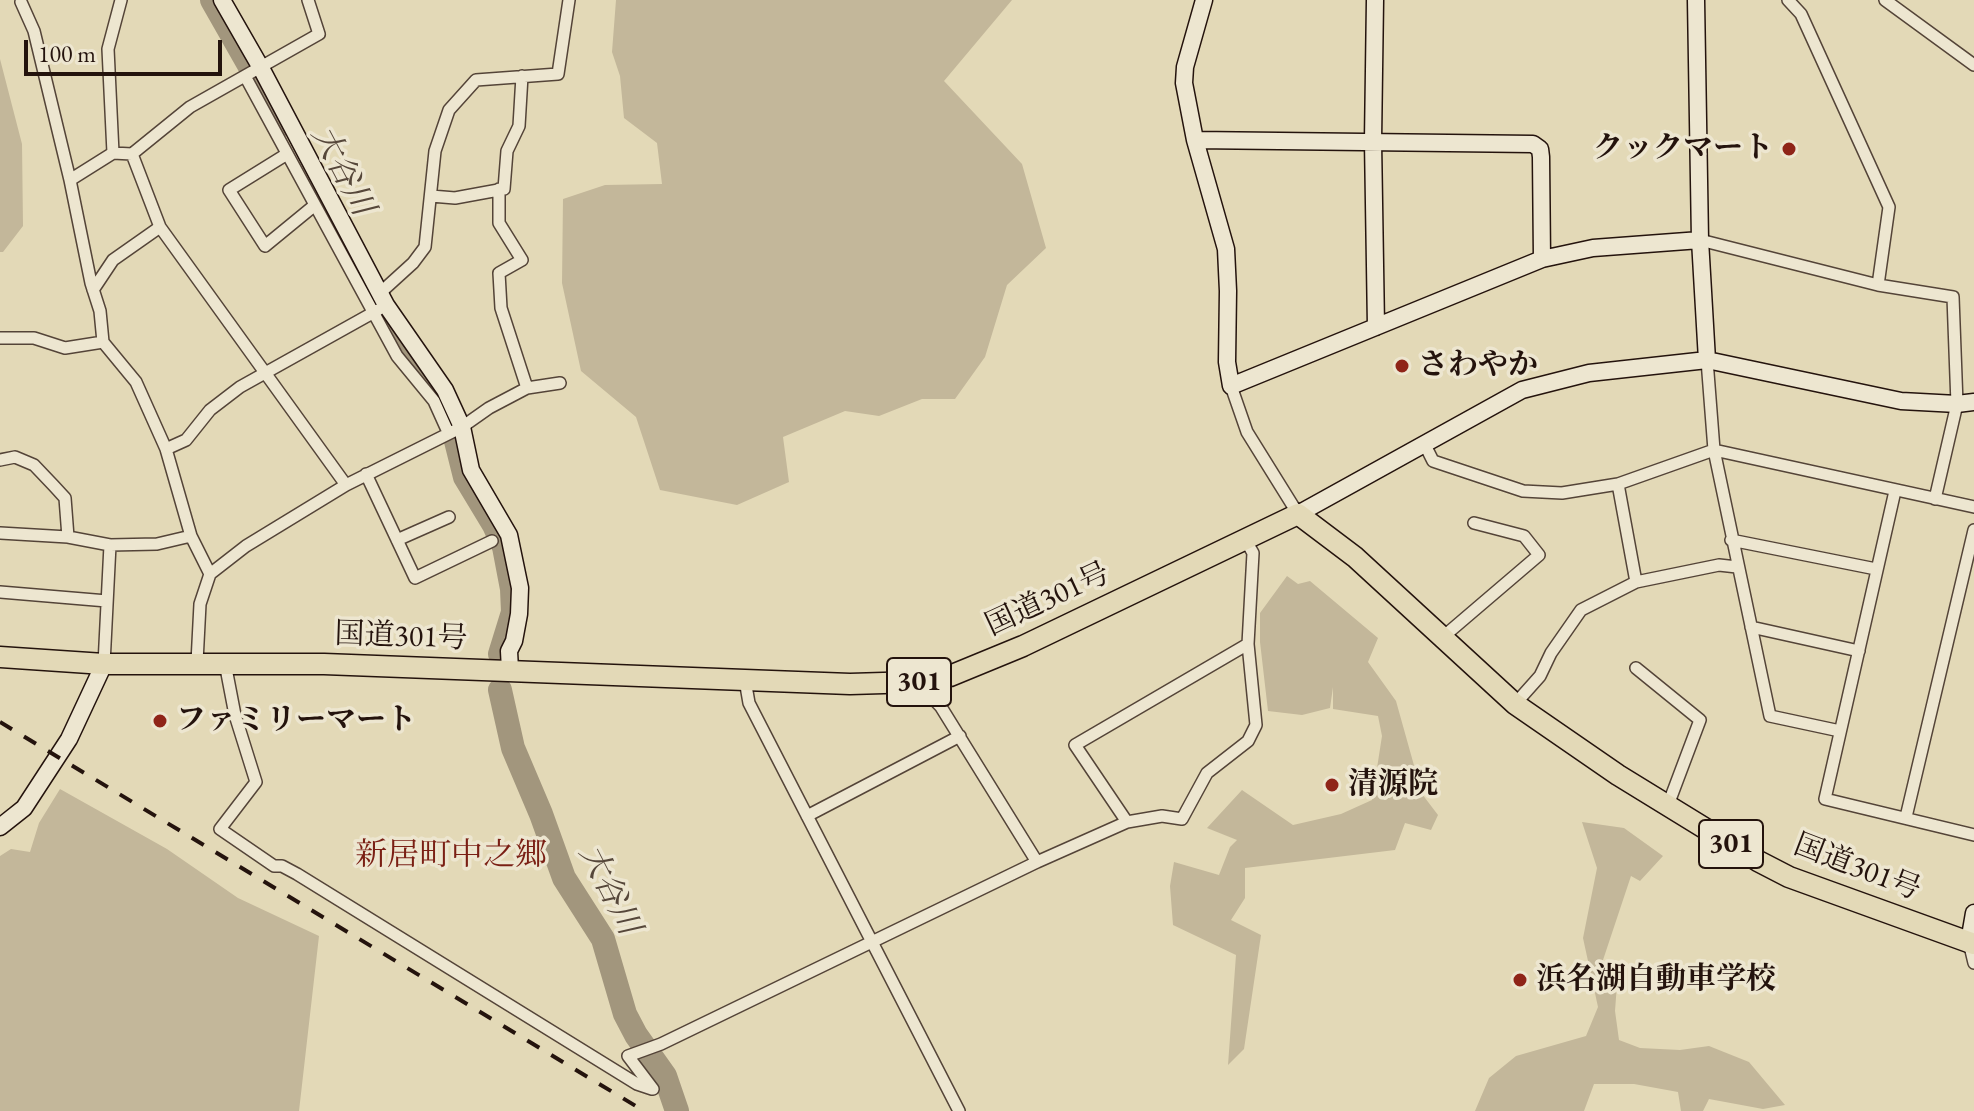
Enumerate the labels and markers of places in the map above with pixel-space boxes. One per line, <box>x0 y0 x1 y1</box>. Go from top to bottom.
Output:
place label: クックマート <box>1593 131 1773 167</box>
marker: クックマート <box>1780 140 1798 158</box>
place label: さわやか <box>1418 348 1538 384</box>
marker: さわやか <box>1393 357 1411 375</box>
place label: ファミリーマート <box>176 703 416 739</box>
marker: ファミリーマート <box>151 712 169 730</box>
place label: 清源院 <box>1348 767 1438 803</box>
marker: 清源院 <box>1323 776 1341 794</box>
place label: 浜名湖自動車学校 <box>1536 962 1776 998</box>
marker: 浜名湖自動車学校 <box>1511 971 1529 989</box>

